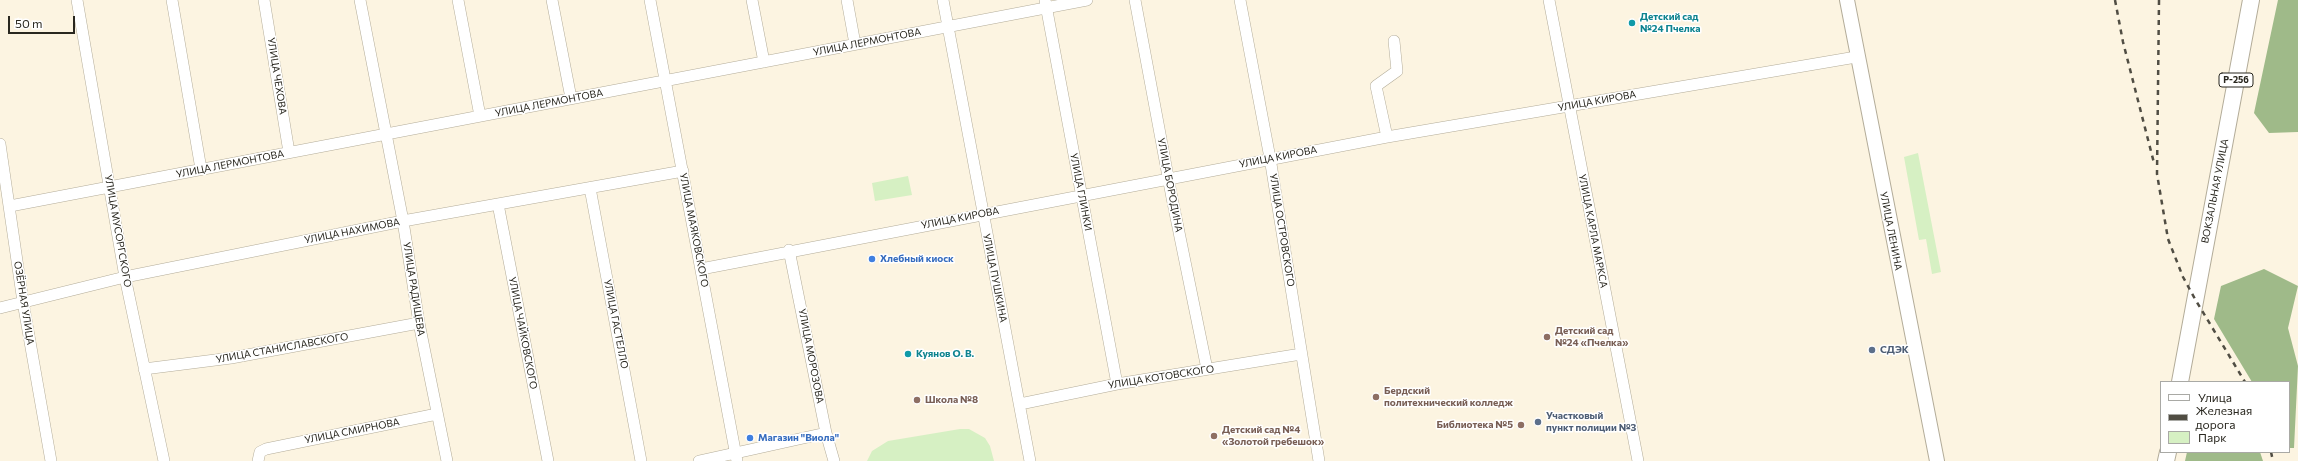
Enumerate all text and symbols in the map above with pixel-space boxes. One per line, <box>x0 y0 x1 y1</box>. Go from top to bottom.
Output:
scale bar <box>10 8 77 34</box>
place label: Детский сад №24 Пчелка <box>1640 11 1701 34</box>
text: 50 m <box>15 16 43 30</box>
marker: Детский сад №24 Пчелка <box>1627 18 1637 28</box>
street label: УЛИЦА ЛЕРМОНТОВА <box>812 26 922 58</box>
street label: УЛИЦА ЧЕХОВА <box>265 37 289 115</box>
road number: Р-256 <box>2219 73 2253 87</box>
street label: УЛИЦА ЛЕРМОНТОВА <box>494 87 604 119</box>
street label: УЛИЦА КИРОВА <box>1557 88 1637 114</box>
street label: УЛИЦА БОРОДИНА <box>1155 137 1185 233</box>
street label: ВОКЗАЛЬНАЯ УЛИЦА <box>2199 138 2231 244</box>
street label: УЛИЦА КИРОВА <box>1238 144 1318 170</box>
street label: УЛИЦА ЛЕРМОНТОВА <box>175 148 285 180</box>
street label: УЛИЦА ГЛИНКИ <box>1068 152 1094 232</box>
street label: УЛИЦА МАЯКОВСКОГО <box>677 172 711 288</box>
street label: УЛИЦА ОСТРОВСКОГО <box>1267 172 1297 288</box>
street label: УЛИЦА КАРЛА МАРКСА <box>1576 173 1610 289</box>
street label: УЛИЦА МУСОРГСКОГО <box>102 174 134 288</box>
street label: УЛИЦА ЛЕНИНА <box>1877 190 1905 272</box>
street label: УЛИЦА КИРОВА <box>920 205 1000 231</box>
street label: УЛИЦА НАХИМОВА <box>303 216 401 246</box>
street label: УЛИЦА ПУШКИНА <box>980 232 1010 324</box>
street label: УЛИЦА РАДИЩЕВА <box>401 241 427 337</box>
place label: Хлебный киоск <box>880 253 954 265</box>
marker: Хлебный киоск <box>867 254 877 264</box>
street label: ОЗЁРНАЯ УЛИЦА <box>11 260 37 346</box>
street label: УЛИЦА ЧАЙКОВСКОГО <box>506 276 540 390</box>
street label: УЛИЦА ГАСТЕЛЛО <box>601 278 631 370</box>
street label: УЛИЦА МОРОЗОВА <box>796 307 826 405</box>
place label: Детский сад №24 «Пчелка» <box>1555 325 1628 348</box>
street label: УЛИЦА СТАНИСЛАВСКОГО <box>215 330 349 366</box>
marker: Детский сад №24 «Пчелка» <box>1542 332 1552 342</box>
place label: СДЭК <box>1880 344 1909 356</box>
marker: СДЭК <box>1867 345 1877 355</box>
place label: Куянов О. В. <box>916 348 974 360</box>
marker: Куянов О. В. <box>903 349 913 359</box>
street label: УЛИЦА КОТОВСКОГО <box>1107 363 1215 391</box>
legend <box>2160 381 2290 453</box>
place label: Бердский политехнический колледж <box>1384 385 1513 408</box>
text: Улица <box>2198 390 2232 404</box>
marker: Бердский политехнический колледж <box>1371 392 1381 402</box>
place label: Школа №8 <box>925 394 978 406</box>
marker: Школа №8 <box>912 395 922 405</box>
text: Железная дорога <box>2196 403 2252 431</box>
place label: Участковый пункт полиции №3 <box>1546 410 1636 434</box>
street label: УЛИЦА СМИРНОВА <box>303 416 401 446</box>
marker: Участковый пункт полиции №3 <box>1533 417 1543 427</box>
place label: Библиотека №5 <box>1436 419 1513 431</box>
marker: Библиотека №5 <box>1516 420 1526 430</box>
place label: Детский сад №4 «Золотой гребешок» <box>1222 424 1324 448</box>
text: Парк <box>2198 430 2227 444</box>
marker: Детский сад №4 «Золотой гребешок» <box>1209 431 1219 441</box>
place label: Магазин "Виола" <box>758 432 839 444</box>
marker: Магазин "Виола" <box>745 433 755 443</box>

